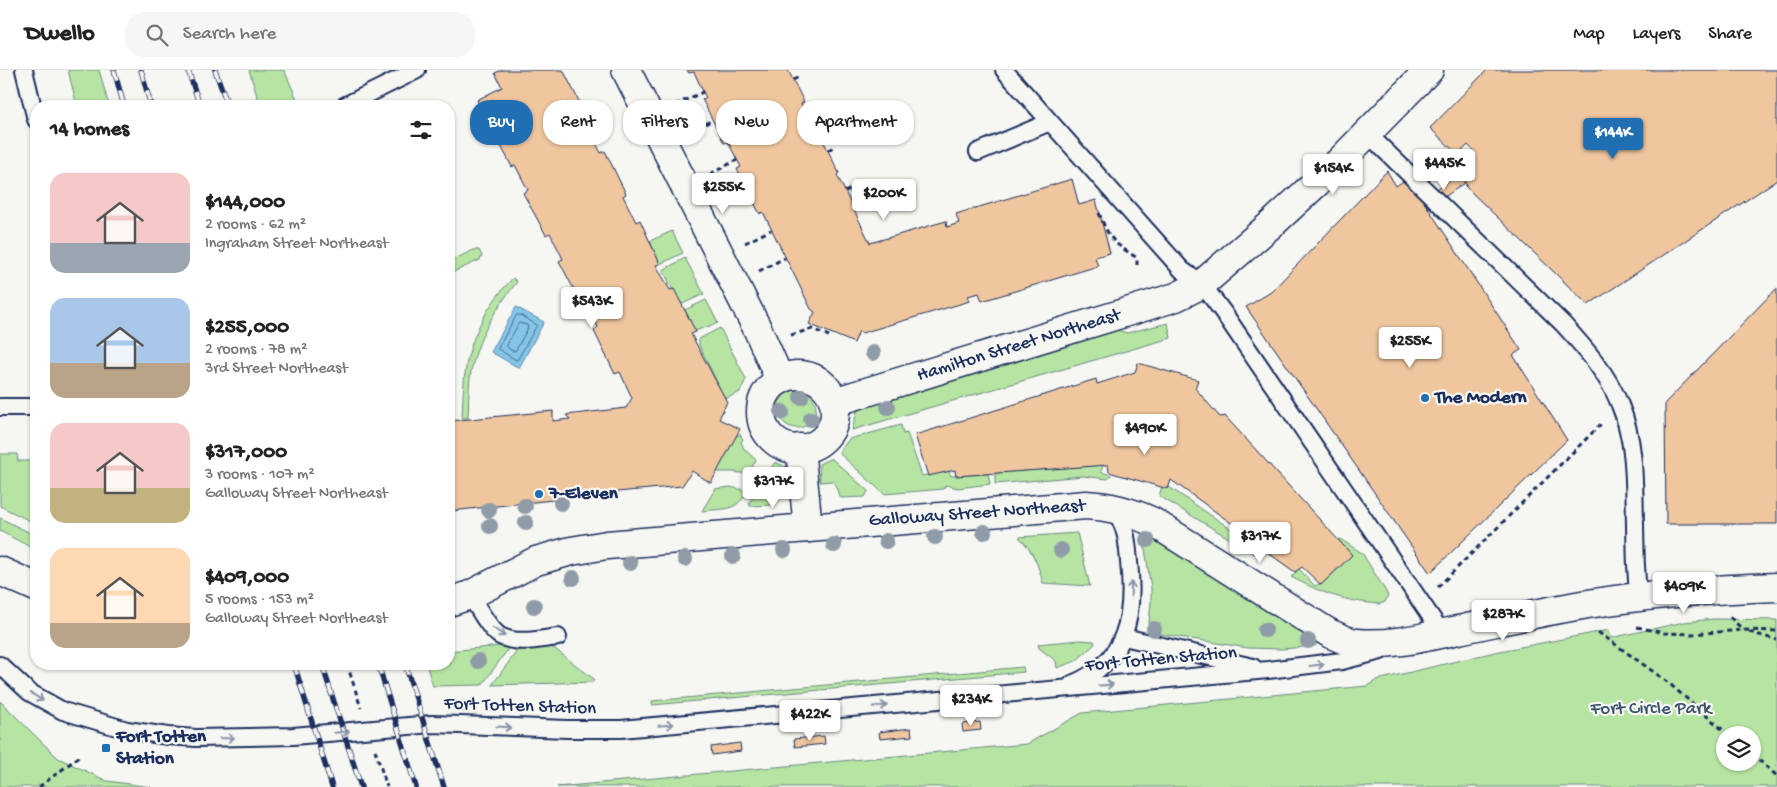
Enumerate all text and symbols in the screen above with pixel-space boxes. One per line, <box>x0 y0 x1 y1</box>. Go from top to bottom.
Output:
search box <box>125 12 475 57</box>
text: Dwello <box>25 20 95 49</box>
icon: search <box>143 21 171 49</box>
text: Search here <box>183 23 276 46</box>
text: Map <box>1573 24 1605 45</box>
text: Layers <box>1633 24 1680 45</box>
text: Share <box>1708 24 1752 45</box>
chip: Buy <box>470 100 533 145</box>
chip: Rent <box>543 100 613 145</box>
chip: Filters <box>623 100 706 145</box>
chip: New <box>716 100 787 145</box>
chip: Apartment <box>797 100 914 145</box>
icon: filters <box>407 116 435 144</box>
text: 14 homes <box>50 118 129 143</box>
pin: $144K <box>1578 118 1648 160</box>
text: $144K <box>1594 124 1632 143</box>
pin: $445K <box>1409 148 1479 191</box>
pin: $154K <box>1298 154 1368 196</box>
text: $445K <box>1424 155 1464 174</box>
text: $154K <box>1314 160 1352 179</box>
pin: $255K <box>688 172 758 215</box>
pin: $200K <box>849 178 919 221</box>
text: $255K <box>703 179 743 198</box>
text: $200K <box>863 185 905 204</box>
text: $144,000 <box>205 191 285 216</box>
icon: home <box>90 193 150 253</box>
text: 2 rooms · 62 m² <box>205 216 306 235</box>
text: Ingraham Street Northeast <box>205 235 388 254</box>
pin: $543K <box>557 286 627 329</box>
text: $543K <box>572 293 612 312</box>
street label: Hamilton Street Northeast <box>914 303 1126 388</box>
text: $255,000 <box>205 316 289 341</box>
icon: home <box>90 318 150 378</box>
pin: $255K <box>1375 326 1445 369</box>
text: $255K <box>1390 333 1430 352</box>
text: 2 rooms · 78 m² <box>205 341 307 360</box>
text: 3rd Street Northeast <box>205 360 348 379</box>
place label: The Modern <box>1433 387 1528 410</box>
marker: The Modern <box>1419 392 1431 404</box>
pin: $490K <box>1110 414 1180 456</box>
text: $490K <box>1125 420 1165 439</box>
text: $317,000 <box>205 441 287 466</box>
icon: home <box>90 443 150 503</box>
text: 3 rooms · 107 m² <box>205 466 315 485</box>
pin: $317K <box>738 466 808 509</box>
text: $317K <box>753 473 793 492</box>
place label: 7-Eleven <box>548 483 619 506</box>
text: Galloway Street Northeast <box>205 485 388 504</box>
marker: 7-Eleven <box>533 488 545 500</box>
street label: Galloway Street Northeast <box>868 495 1088 533</box>
pin: $317K <box>1225 522 1295 564</box>
text: $317K <box>1240 528 1280 547</box>
text: $409,000 <box>205 566 289 591</box>
icon: home <box>90 568 150 628</box>
pin: $409K <box>1649 572 1719 614</box>
text: $409K <box>1664 578 1704 597</box>
one-way arrow <box>1126 581 1135 597</box>
text: 5 rooms · 153 m² <box>205 591 314 610</box>
pin: $287K <box>1468 600 1538 642</box>
text: $287K <box>1483 606 1523 625</box>
text: Galloway Street Northeast <box>205 610 388 629</box>
one-way arrow <box>492 627 506 638</box>
street label: Fort Totten Station <box>1083 642 1238 678</box>
one-way arrow <box>1309 660 1325 670</box>
one-way arrow <box>1097 680 1113 690</box>
pin: $234K <box>936 684 1006 727</box>
text: $234K <box>951 691 991 710</box>
one-way arrow <box>29 692 43 702</box>
street label: Fort Totten Station <box>442 693 597 721</box>
park label: Fort Circle Park <box>1590 698 1713 721</box>
pin: $422K <box>775 700 845 742</box>
one-way arrow <box>872 701 888 710</box>
text: $422K <box>790 706 830 725</box>
one-way arrow <box>658 720 674 730</box>
one-way arrow <box>495 722 511 731</box>
place label: Fort Totten Station <box>115 726 207 771</box>
map controls <box>1716 726 1761 771</box>
button: layers <box>1716 726 1761 771</box>
one-way arrow <box>333 727 349 737</box>
one-way arrow <box>218 733 235 743</box>
marker: Fort Totten Station <box>100 742 112 754</box>

